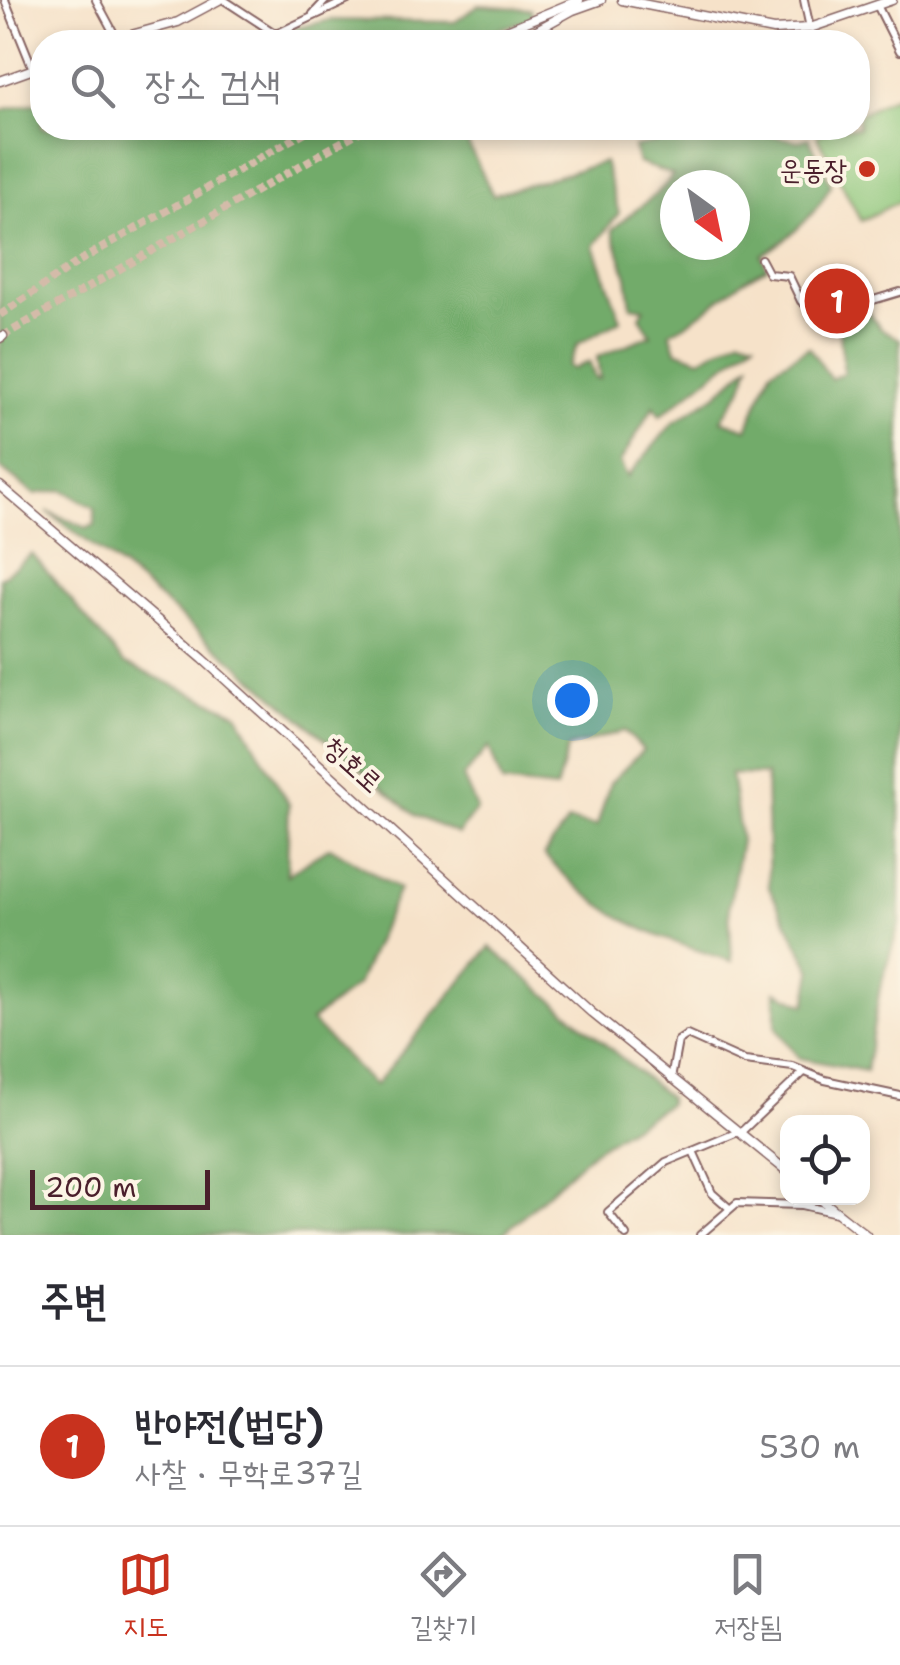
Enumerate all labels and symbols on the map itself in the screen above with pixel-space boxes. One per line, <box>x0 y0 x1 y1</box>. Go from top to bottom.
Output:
place label: 운동장 <box>779 150 847 188</box>
marker: 운동장 <box>856 158 878 180</box>
north arrow <box>660 170 750 260</box>
pin: 1 <box>804 264 870 338</box>
your location <box>547 675 598 726</box>
street label: 청호로 <box>315 727 391 801</box>
scale bar <box>30 1165 210 1210</box>

